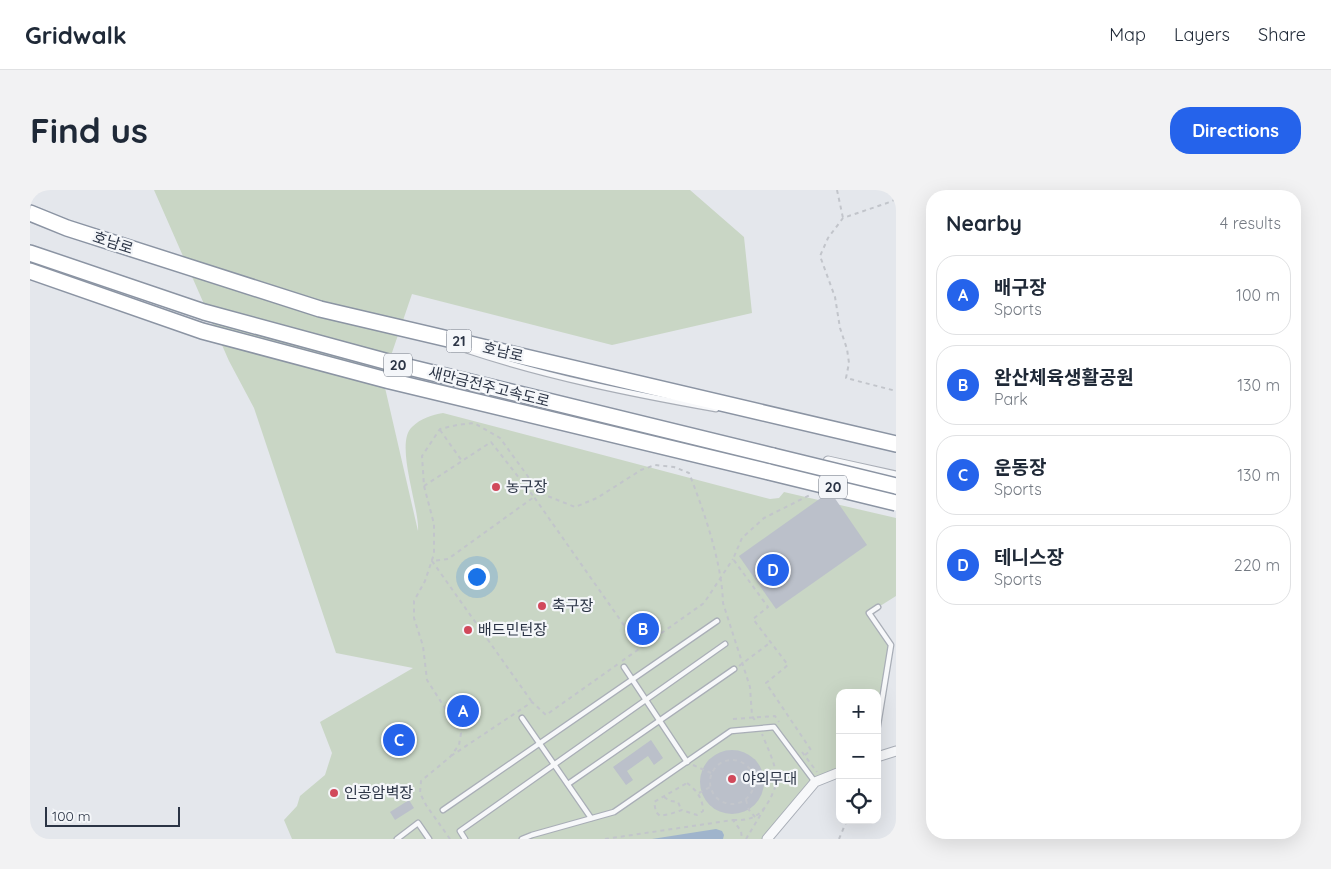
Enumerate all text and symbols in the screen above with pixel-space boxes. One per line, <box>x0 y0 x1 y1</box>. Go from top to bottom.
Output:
text: Gridwalk <box>25 20 127 50</box>
text: Map <box>1109 23 1146 46</box>
text: Layers <box>1174 23 1230 46</box>
text: Share <box>1258 23 1306 46</box>
button: Directions <box>1170 107 1301 154</box>
text: Find us <box>30 108 148 152</box>
text: Nearby <box>946 210 1022 236</box>
text: 4 results <box>1220 213 1281 233</box>
street label: 호남로 <box>91 227 136 258</box>
text: 배구장 <box>994 275 1046 299</box>
text: A <box>958 285 968 305</box>
text: 100 m <box>1236 285 1280 305</box>
text: Sports <box>994 299 1042 319</box>
road number: 21 <box>446 330 472 352</box>
street label: 호남로 <box>481 338 525 365</box>
road number: 20 <box>384 354 412 376</box>
street label: 새만금전주고속도로 <box>427 362 552 411</box>
text: 완산체육생활공원 <box>994 365 1134 389</box>
text: B <box>958 375 968 395</box>
text: 130 m <box>1237 375 1280 395</box>
text: Park <box>994 389 1028 409</box>
text: 운동장 <box>994 455 1046 479</box>
text: C <box>958 465 968 485</box>
text: 130 m <box>1237 465 1280 485</box>
road number: 20 <box>819 476 847 498</box>
place label: 농구장 <box>506 477 548 496</box>
text: Sports <box>994 479 1042 499</box>
marker: 농구장 <box>490 481 502 493</box>
text: 테니스장 <box>994 545 1064 569</box>
pin: D <box>757 551 789 589</box>
text: D <box>957 555 969 575</box>
text: 220 m <box>1234 555 1280 575</box>
your location <box>464 564 490 590</box>
text: Sports <box>994 569 1042 589</box>
place label: 축구장 <box>552 596 594 615</box>
marker: 축구장 <box>536 600 548 612</box>
pin: B <box>627 610 659 648</box>
place label: 배드민턴장 <box>478 620 547 639</box>
marker: 배드민턴장 <box>462 624 474 636</box>
map controls <box>836 689 881 824</box>
button: + <box>836 689 881 734</box>
pin: A <box>447 692 479 730</box>
pin: C <box>383 721 415 759</box>
button: − <box>836 734 881 779</box>
place label: 야외무대 <box>742 769 797 788</box>
marker: 야외무대 <box>726 773 738 785</box>
button: locate <box>836 779 881 824</box>
place label: 인공암벽장 <box>344 783 413 802</box>
marker: 인공암벽장 <box>328 787 340 799</box>
scale bar <box>45 804 180 827</box>
text: 100 m <box>52 807 90 825</box>

